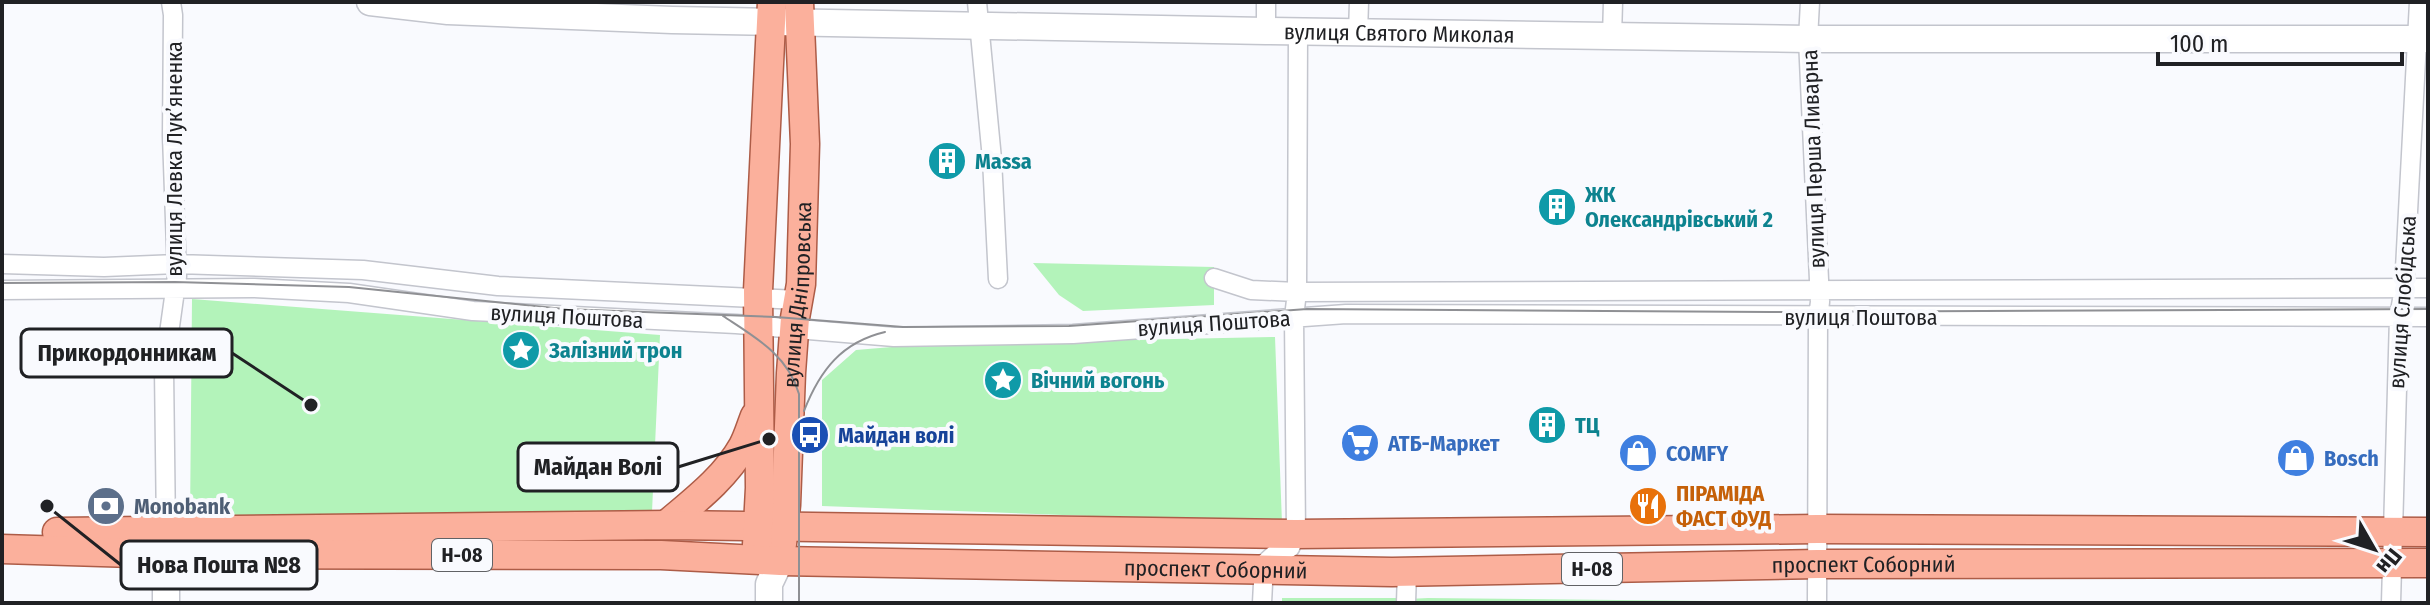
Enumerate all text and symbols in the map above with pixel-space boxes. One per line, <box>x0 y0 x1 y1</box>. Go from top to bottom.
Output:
scale bar <box>2158 16 2402 66</box>
street label: вулиця Святого Миколая <box>1284 18 1515 49</box>
text: 100 m <box>2170 30 2228 58</box>
street label: вулиця Левка Лукʼяненка <box>161 41 188 277</box>
street label: вулиця Перша Ливарна <box>1796 49 1831 269</box>
building icon: Massa <box>926 140 968 182</box>
place label: Massa <box>975 148 1032 175</box>
place label: ЖК Олександрівський 2 <box>1584 181 1773 233</box>
building icon: ЖК Олександрівський 2 <box>1536 186 1578 228</box>
street label: вулиця Дніпровська <box>777 201 817 388</box>
street label: вулиця Слобідська <box>2383 214 2422 390</box>
street label: вулиця Поштова <box>490 299 644 334</box>
street label: вулиця Поштова <box>1784 304 1938 331</box>
street label: вулиця Поштова <box>1137 305 1291 342</box>
callout: Прикордонникам <box>21 329 232 377</box>
place icon: Залізний трон <box>500 329 542 371</box>
place label: Залізний трон <box>548 337 682 364</box>
text: Прикордонникам <box>37 339 217 367</box>
place icon: Вічний вогонь <box>982 359 1024 401</box>
place label: Вічний вогонь <box>1031 367 1165 394</box>
building icon: ТЦ <box>1526 404 1568 446</box>
place label: ТЦ <box>1575 412 1600 439</box>
bus stop icon: Майдан волі <box>789 414 831 456</box>
place label: Майдан волі <box>838 422 954 449</box>
supermarket icon: АТБ-Маркет <box>1339 422 1381 464</box>
place label: АТБ-Маркет <box>1387 430 1500 457</box>
shop icon: COMFY <box>1617 432 1659 474</box>
shop icon: Bosch <box>2275 437 2317 479</box>
place label: COMFY <box>1666 440 1729 467</box>
callout: Майдан Волі <box>518 443 678 491</box>
place label: Bosch <box>2324 445 2379 472</box>
text: Майдан Волі <box>534 453 662 481</box>
place label: ПІРАМІДА ФАСТ ФУД <box>1676 480 1772 532</box>
bank icon: Monobank <box>85 485 127 527</box>
restaurant icon: ПІРАМІДА ФАСТ ФУД <box>1627 485 1669 527</box>
place label: Monobank <box>134 493 231 520</box>
north arrow <box>2334 509 2414 589</box>
road number: Н-08 <box>432 539 492 571</box>
callout: Нова Пошта №8 <box>121 541 317 589</box>
text: Пн <box>2371 543 2407 579</box>
text: Нова Пошта №8 <box>137 551 301 579</box>
street label: проспект Соборний <box>1771 551 1956 579</box>
road number: Н-08 <box>1562 553 1622 585</box>
street label: проспект Соборний <box>1124 554 1308 584</box>

